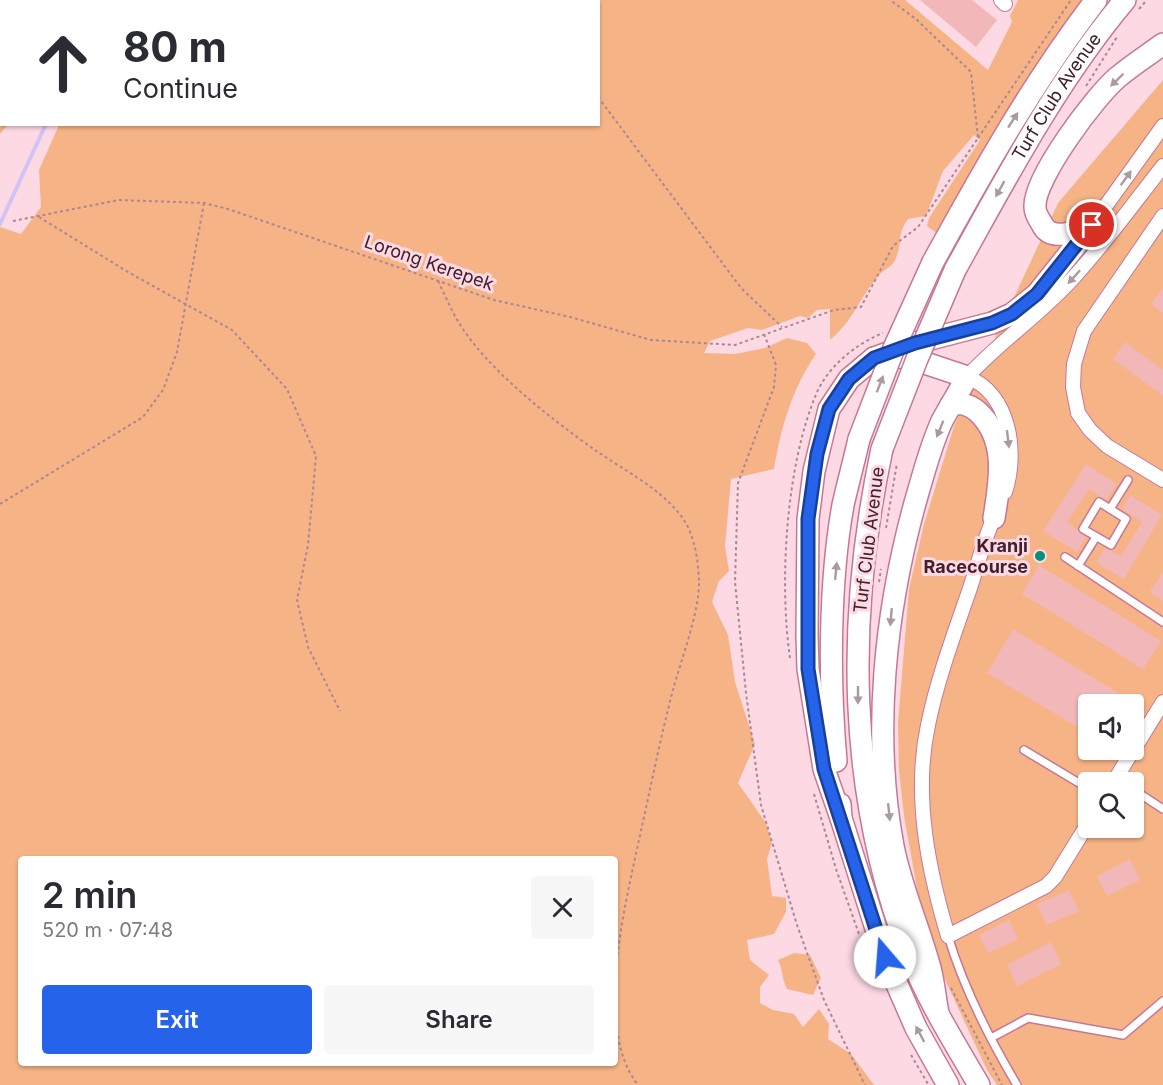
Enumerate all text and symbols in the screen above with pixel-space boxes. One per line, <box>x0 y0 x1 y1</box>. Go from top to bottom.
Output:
text: 80 m <box>123 21 227 72</box>
icon: ahead <box>24 24 102 102</box>
street label: Turf Club Avenue <box>1008 29 1105 164</box>
text: Continue <box>123 72 238 105</box>
one-way arrow <box>1110 72 1124 86</box>
one-way arrow <box>1008 112 1019 128</box>
one-way arrow <box>1120 170 1132 186</box>
one-way arrow <box>995 181 1005 198</box>
pin <box>1066 199 1117 250</box>
icon: arrive <box>1075 208 1108 241</box>
street label: Lorong Kerepek <box>362 231 497 295</box>
one-way arrow <box>1068 269 1081 284</box>
one-way arrow <box>876 375 886 393</box>
one-way arrow <box>934 420 944 438</box>
one-way arrow <box>1004 429 1013 448</box>
street label: Turf Club Avenue <box>849 466 888 614</box>
place label: Kranji Racecourse <box>924 535 1028 577</box>
marker: Kranji Racecourse <box>1033 549 1047 563</box>
one-way arrow <box>831 562 841 581</box>
one-way arrow <box>886 608 896 627</box>
one-way arrow <box>853 685 863 704</box>
map controls <box>1078 694 1144 838</box>
button: sound <box>1078 694 1144 760</box>
button: search <box>1078 772 1144 838</box>
one-way arrow <box>884 802 894 821</box>
text: 2 min <box>42 873 137 917</box>
button: close <box>531 876 594 939</box>
text: 520 m · 07:48 <box>42 918 173 942</box>
position arrow <box>853 925 917 989</box>
button: Exit <box>42 985 312 1054</box>
button: Share <box>324 985 594 1054</box>
one-way arrow <box>915 1025 925 1042</box>

